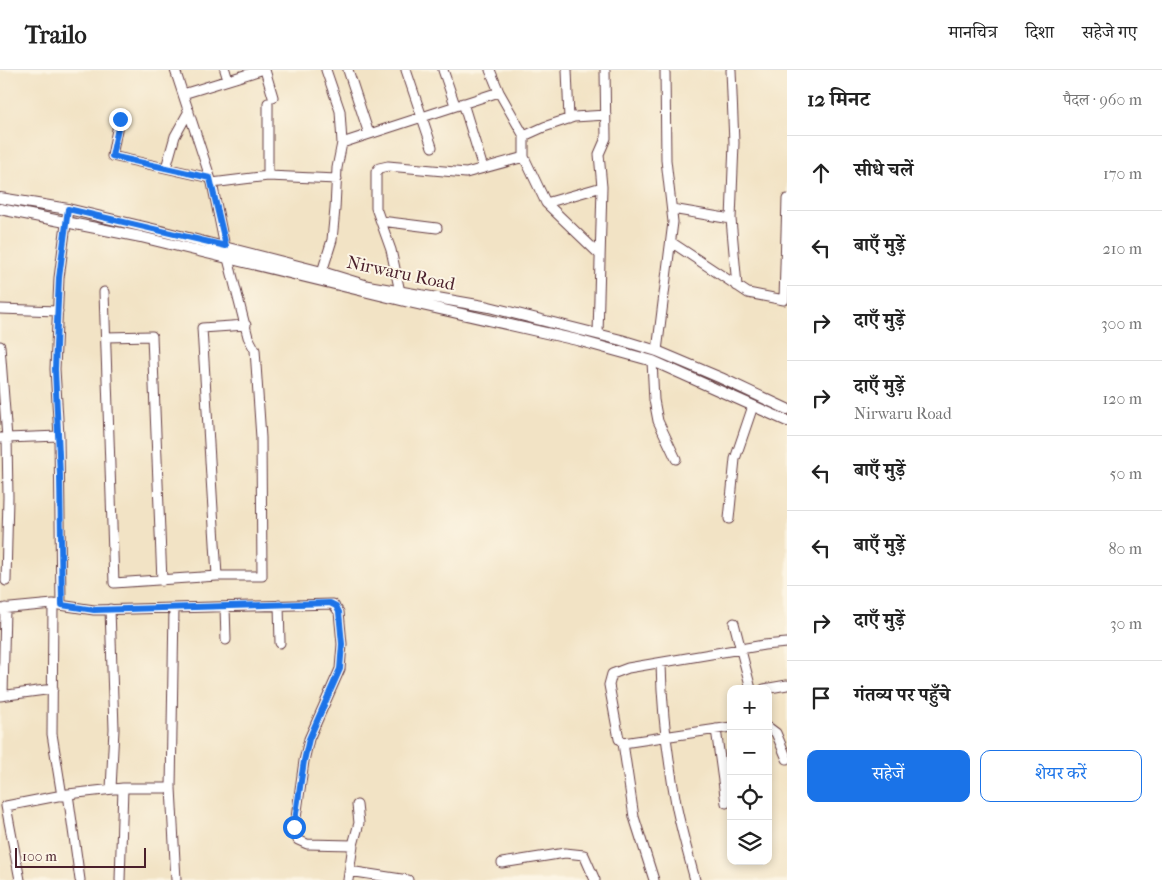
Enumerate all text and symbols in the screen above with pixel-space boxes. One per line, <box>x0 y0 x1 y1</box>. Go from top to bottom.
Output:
text: Trailo <box>25 21 87 49</box>
text: मानचित्र <box>949 22 997 43</box>
text: दिशा <box>1025 22 1054 43</box>
text: सहेजे गए <box>1082 22 1137 43</box>
text: 12 मिनट <box>807 87 870 111</box>
text: पैदल · 960 m <box>1063 90 1142 109</box>
route end <box>109 108 132 131</box>
icon: ahead <box>807 159 835 187</box>
text: सीधे चलें <box>854 159 913 181</box>
text: 170 m <box>1103 164 1142 183</box>
icon: left <box>807 234 835 262</box>
text: बाएँ मुड़ें <box>854 234 905 256</box>
text: 210 m <box>1103 239 1142 258</box>
street label: Nirwaru Road <box>345 252 457 295</box>
icon: right <box>807 309 835 337</box>
text: दाएँ मुड़ें <box>854 309 905 331</box>
text: 300 m <box>1101 314 1142 333</box>
text: दाएँ मुड़ें <box>854 375 905 397</box>
icon: right <box>807 384 835 412</box>
text: 120 m <box>1103 389 1142 408</box>
text: Nirwaru Road <box>854 404 952 423</box>
icon: left <box>807 459 835 487</box>
text: बाएँ मुड़ें <box>854 459 905 481</box>
text: 50 m <box>1110 464 1142 483</box>
icon: left <box>807 534 835 562</box>
text: बाएँ मुड़ें <box>854 534 905 556</box>
text: 80 m <box>1108 539 1142 558</box>
icon: right <box>807 609 835 637</box>
text: दाएँ मुड़ें <box>854 609 905 631</box>
text: 30 m <box>1110 614 1142 633</box>
icon: arrive <box>807 684 835 712</box>
text: गंतव्य पर पहुँचे <box>854 684 950 706</box>
map controls <box>727 685 772 865</box>
button: + <box>727 685 772 730</box>
button: − <box>727 730 772 775</box>
button: सहेजें <box>807 750 970 802</box>
button: शेयर करें <box>980 750 1142 802</box>
button: locate <box>727 775 772 820</box>
route start <box>283 816 306 839</box>
button: layers <box>727 820 772 865</box>
scale bar <box>15 845 146 868</box>
text: 100 m <box>22 848 57 865</box>

